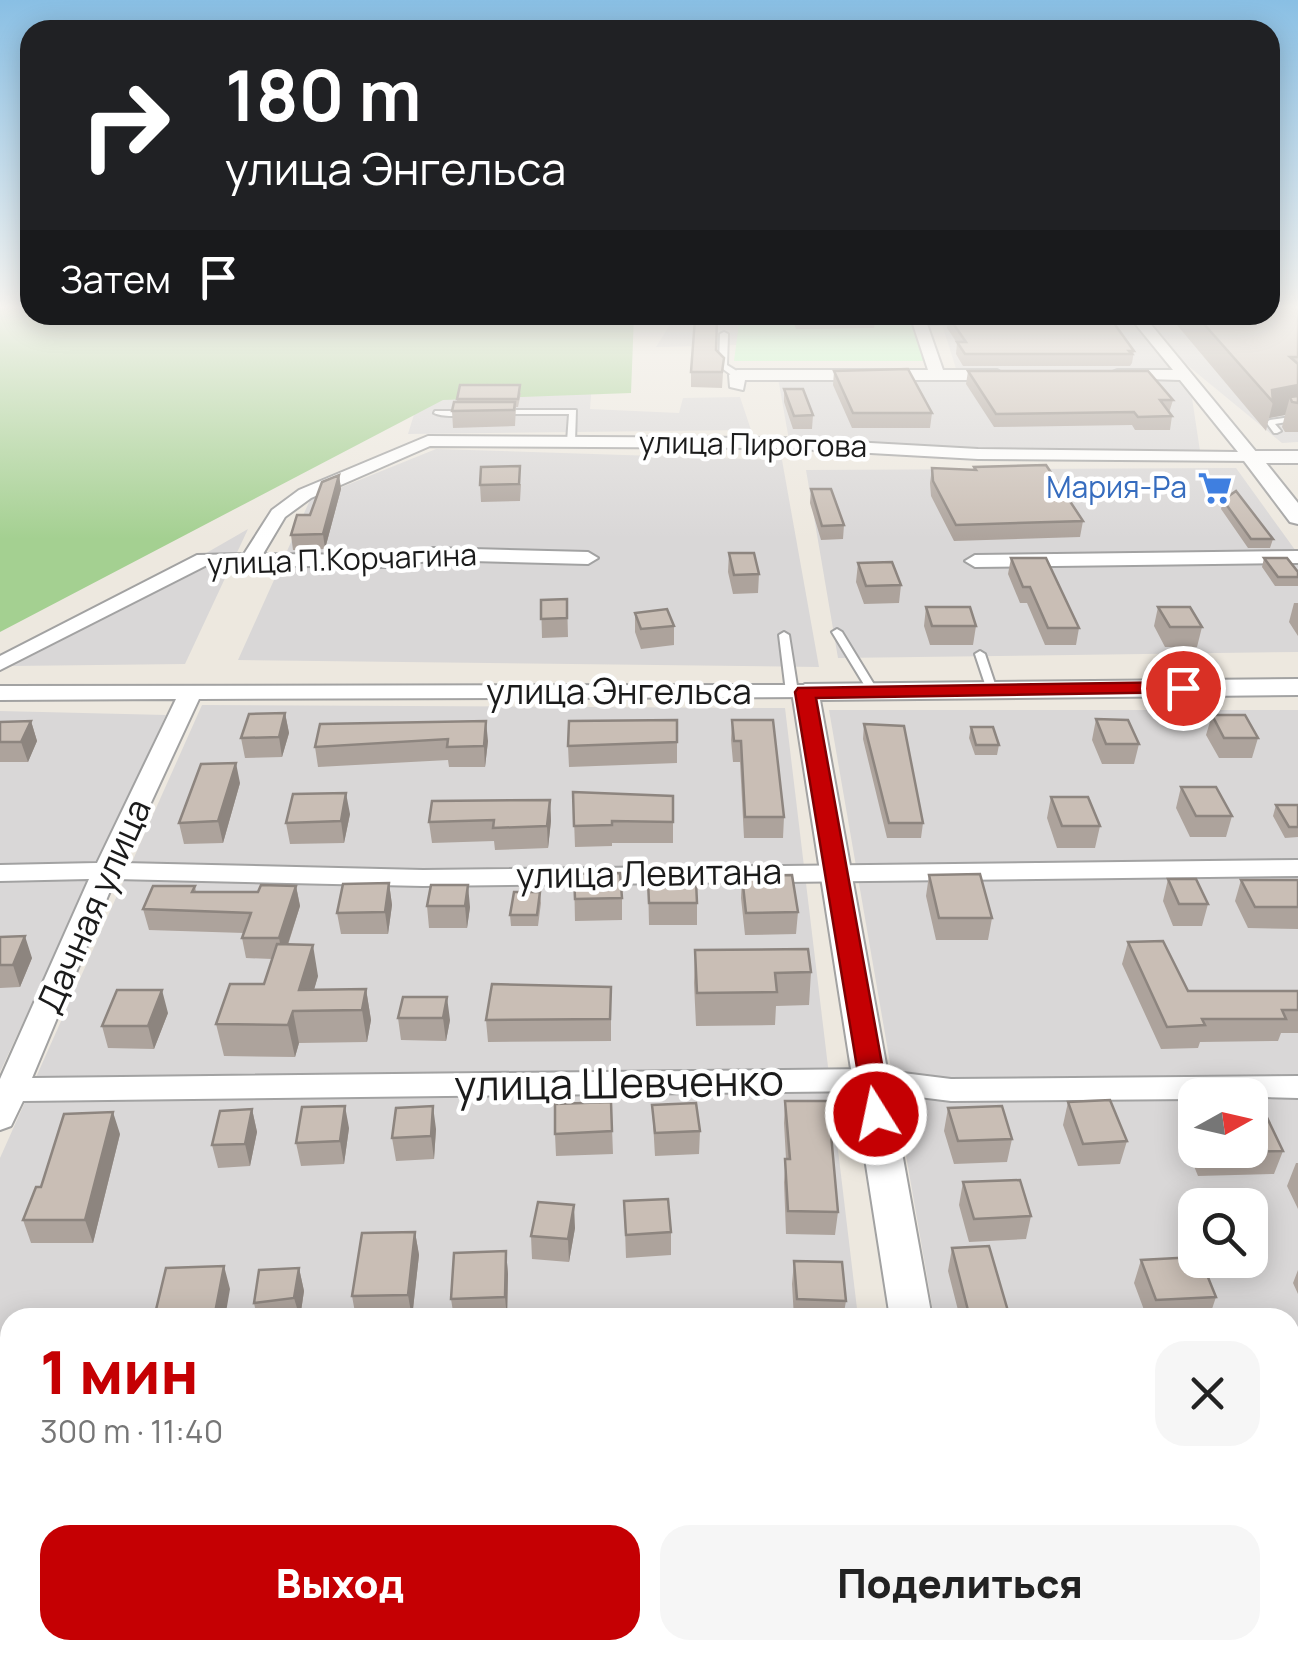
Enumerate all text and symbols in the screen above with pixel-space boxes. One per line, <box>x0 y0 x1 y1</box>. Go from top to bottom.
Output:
text: 180 m <box>225 46 422 142</box>
icon: right <box>60 60 190 190</box>
text: улица Энгельса <box>225 137 566 199</box>
icon: arrive <box>191 250 246 305</box>
text: Затем <box>60 252 171 304</box>
street label: улица Пирогова <box>639 421 867 466</box>
place label: Мария-Ра <box>1046 466 1187 507</box>
supermarket icon: Мария-Ра <box>1196 469 1234 507</box>
street label: улица П.Корчагина <box>207 533 477 584</box>
pin <box>1141 646 1226 731</box>
icon: arrive <box>1156 661 1211 716</box>
street label: улица Энгельса <box>486 667 752 715</box>
street label: Дачная улица <box>24 791 162 1020</box>
street label: улица Левитана <box>516 847 782 899</box>
street label: улица Шевченко <box>454 1050 784 1114</box>
position arrow <box>824 1062 928 1166</box>
north arrow <box>1178 1078 1268 1168</box>
map controls <box>1178 1078 1268 1278</box>
button: search <box>1178 1188 1268 1278</box>
text: 1 мин <box>40 1330 199 1412</box>
button: close <box>1155 1341 1260 1446</box>
text: 300 m · 11:40 <box>40 1409 223 1453</box>
button: Выход <box>40 1525 640 1640</box>
button: Поделиться <box>660 1525 1260 1640</box>

